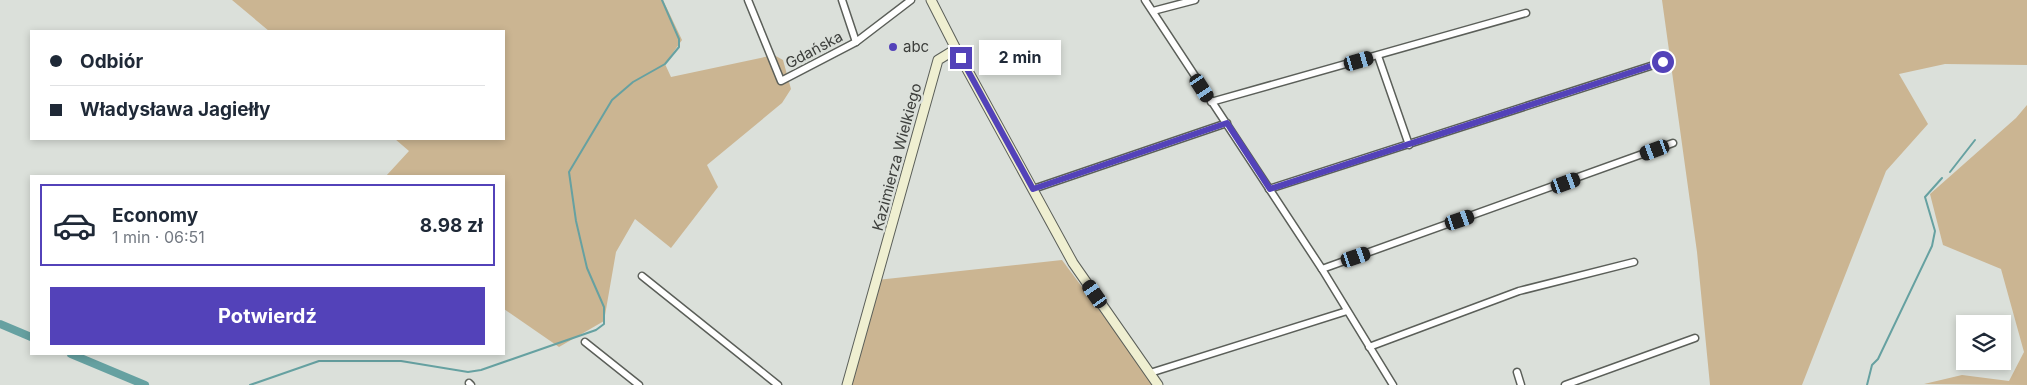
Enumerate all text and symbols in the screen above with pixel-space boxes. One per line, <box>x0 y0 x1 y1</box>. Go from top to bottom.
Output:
street label: Gdańska <box>782 27 846 73</box>
place label: abc <box>903 37 929 56</box>
callout: 2 min <box>978 40 1061 76</box>
marker: abc <box>887 41 899 53</box>
route end <box>950 47 972 69</box>
text: 2 min <box>999 47 1041 67</box>
text: Odbiór <box>80 50 143 73</box>
car <box>1342 50 1375 72</box>
route start <box>1652 51 1674 73</box>
car <box>1187 71 1216 105</box>
street label: Kazimierza Wielkiego <box>868 81 925 233</box>
text: Władysława Jagiełły <box>80 98 271 121</box>
car <box>1638 138 1671 162</box>
car <box>1549 171 1582 195</box>
icon: car <box>52 203 97 248</box>
text: Economy <box>112 204 198 227</box>
car <box>1443 208 1476 232</box>
text: 8.98 zł <box>420 214 483 237</box>
text: 1 min · 06:51 <box>112 227 205 247</box>
car <box>1339 245 1372 269</box>
car <box>1080 277 1109 311</box>
button: Potwierdź <box>50 287 485 345</box>
map controls <box>1956 315 2011 370</box>
button: layers <box>1956 315 2011 370</box>

